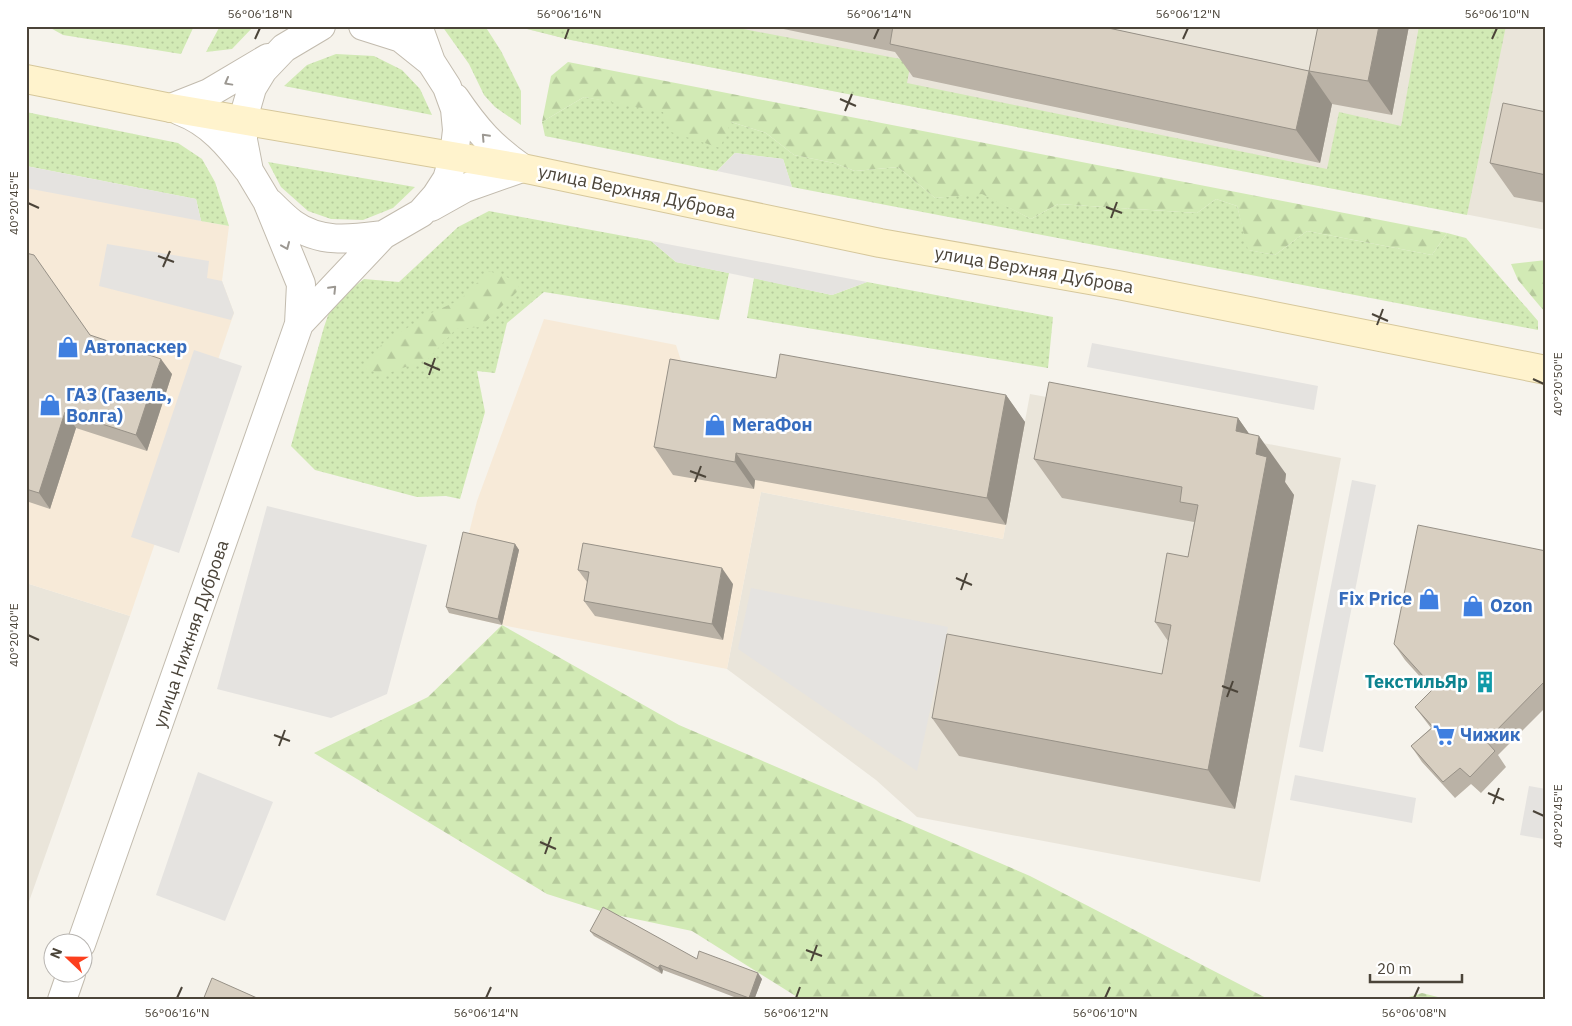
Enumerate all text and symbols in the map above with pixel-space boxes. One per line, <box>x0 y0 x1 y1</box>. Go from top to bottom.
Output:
text: 56°06'18"N <box>227 6 293 21</box>
text: 56°06'16"N <box>536 6 602 21</box>
text: 56°06'14"N <box>846 6 912 21</box>
text: 56°06'12"N <box>1155 6 1221 21</box>
text: 56°06'10"N <box>1464 6 1530 21</box>
one-way arrow <box>224 76 233 86</box>
one-way arrow <box>482 134 491 143</box>
street label: улица Верхняя Дуброва <box>536 159 738 224</box>
text: 40°20'45"E <box>6 171 21 235</box>
one-way arrow <box>279 241 290 250</box>
street label: улица Верхняя Дуброва <box>933 241 1136 298</box>
one-way arrow <box>327 285 336 294</box>
shop icon: Автопаскер <box>55 334 81 360</box>
place label: Автопаскер <box>84 335 187 358</box>
text: 40°20'50"E <box>1550 352 1565 416</box>
place label: ГАЗ (Газель, Волга) <box>66 383 172 427</box>
shop icon: ГАЗ (Газель, Волга) <box>37 392 63 418</box>
shop icon: МегаФон <box>702 412 728 438</box>
place label: МегаФон <box>732 413 812 436</box>
street label: улица Нижняя Дуброва <box>147 536 234 731</box>
shop icon: Fix Price <box>1416 586 1442 612</box>
place label: Fix Price <box>1339 587 1412 610</box>
shop icon: Ozon <box>1460 593 1486 619</box>
place label: Ozon <box>1490 594 1533 617</box>
text: 40°20'40"E <box>6 603 21 667</box>
building icon: ТекстильЯр <box>1472 669 1498 695</box>
place label: ТекстильЯр <box>1365 670 1468 693</box>
supermarket icon: Чижик <box>1431 722 1457 748</box>
place label: Чижик <box>1460 723 1520 746</box>
text: 40°20'45"E <box>1550 784 1565 848</box>
north arrow <box>42 934 92 984</box>
text: N <box>46 945 66 961</box>
scale bar <box>1370 951 1462 983</box>
text: 20 m <box>1377 959 1412 978</box>
text: 56°06'16"N <box>144 1005 210 1020</box>
text: 56°06'14"N <box>453 1005 519 1020</box>
text: 56°06'12"N <box>763 1005 829 1020</box>
text: 56°06'10"N <box>1072 1005 1138 1020</box>
text: 56°06'08"N <box>1381 1005 1447 1020</box>

